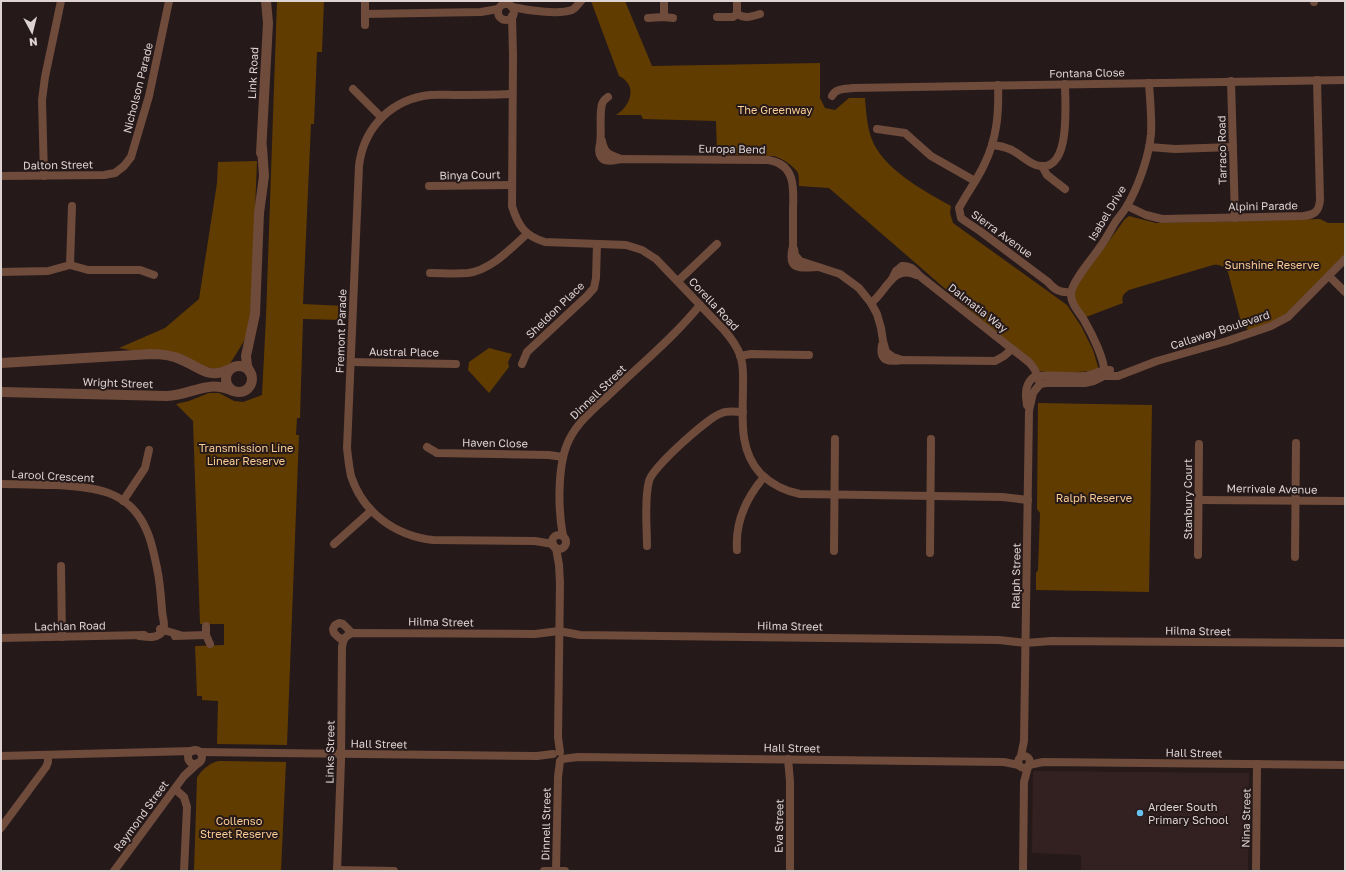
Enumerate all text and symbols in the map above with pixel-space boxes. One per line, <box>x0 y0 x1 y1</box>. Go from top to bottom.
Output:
north arrow <box>12 12 52 52</box>
text: N <box>28 35 38 49</box>
street label: Nicholson Parade <box>120 41 155 135</box>
street label: Link Road <box>245 47 260 99</box>
street label: Fontana Close <box>1049 65 1125 80</box>
park label: The Greenway <box>738 103 812 116</box>
street label: Tarraco Road <box>1214 115 1229 185</box>
street label: Europa Bend <box>698 141 766 156</box>
street label: Dalton Street <box>23 157 93 172</box>
street label: Binya Court <box>439 167 501 182</box>
street label: Isabel Drive <box>1085 183 1128 243</box>
street label: Alpini Parade <box>1228 198 1298 213</box>
street label: Sierra Avenue <box>969 207 1035 260</box>
park label: Sunshine Reserve <box>1225 258 1319 271</box>
street label: Corella Road <box>687 275 742 333</box>
street label: Sheldon Place <box>523 279 586 341</box>
street label: Dalmatia Way <box>946 280 1011 335</box>
street label: Fremont Parade <box>333 289 348 373</box>
street label: Callaway Boulevard <box>1169 307 1271 352</box>
street label: Austral Place <box>369 344 439 359</box>
street label: Dinnell Street <box>567 362 628 422</box>
street label: Wright Street <box>82 375 154 390</box>
street label: Haven Close <box>462 435 528 450</box>
park label: Transmission Line Linear Reserve <box>199 441 293 467</box>
street label: Stanbury Court <box>1181 459 1194 539</box>
street label: Larool Crescent <box>11 467 95 484</box>
street label: Merrivale Avenue <box>1227 481 1318 496</box>
park label: Ralph Reserve <box>1056 491 1132 504</box>
street label: Ralph Street <box>1008 543 1023 609</box>
street label: Hilma Street <box>408 614 474 629</box>
street label: Lachlan Road <box>34 618 106 633</box>
street label: Hilma Street <box>757 618 823 633</box>
street label: Hilma Street <box>1165 623 1231 638</box>
street label: Links Street <box>322 720 337 784</box>
street label: Hall Street <box>350 737 408 750</box>
street label: Hall Street <box>763 741 821 754</box>
street label: Hall Street <box>1165 746 1223 759</box>
street label: Raymond Street <box>110 778 171 854</box>
street label: Dinnell Street <box>538 787 553 861</box>
street label: Nina Street <box>1238 788 1253 848</box>
street label: Eva Street <box>772 799 785 853</box>
place label: Ardeer South Primary School <box>1148 800 1229 826</box>
marker: Ardeer South Primary School <box>1135 808 1145 818</box>
park label: Collenso Street Reserve <box>200 814 278 840</box>

